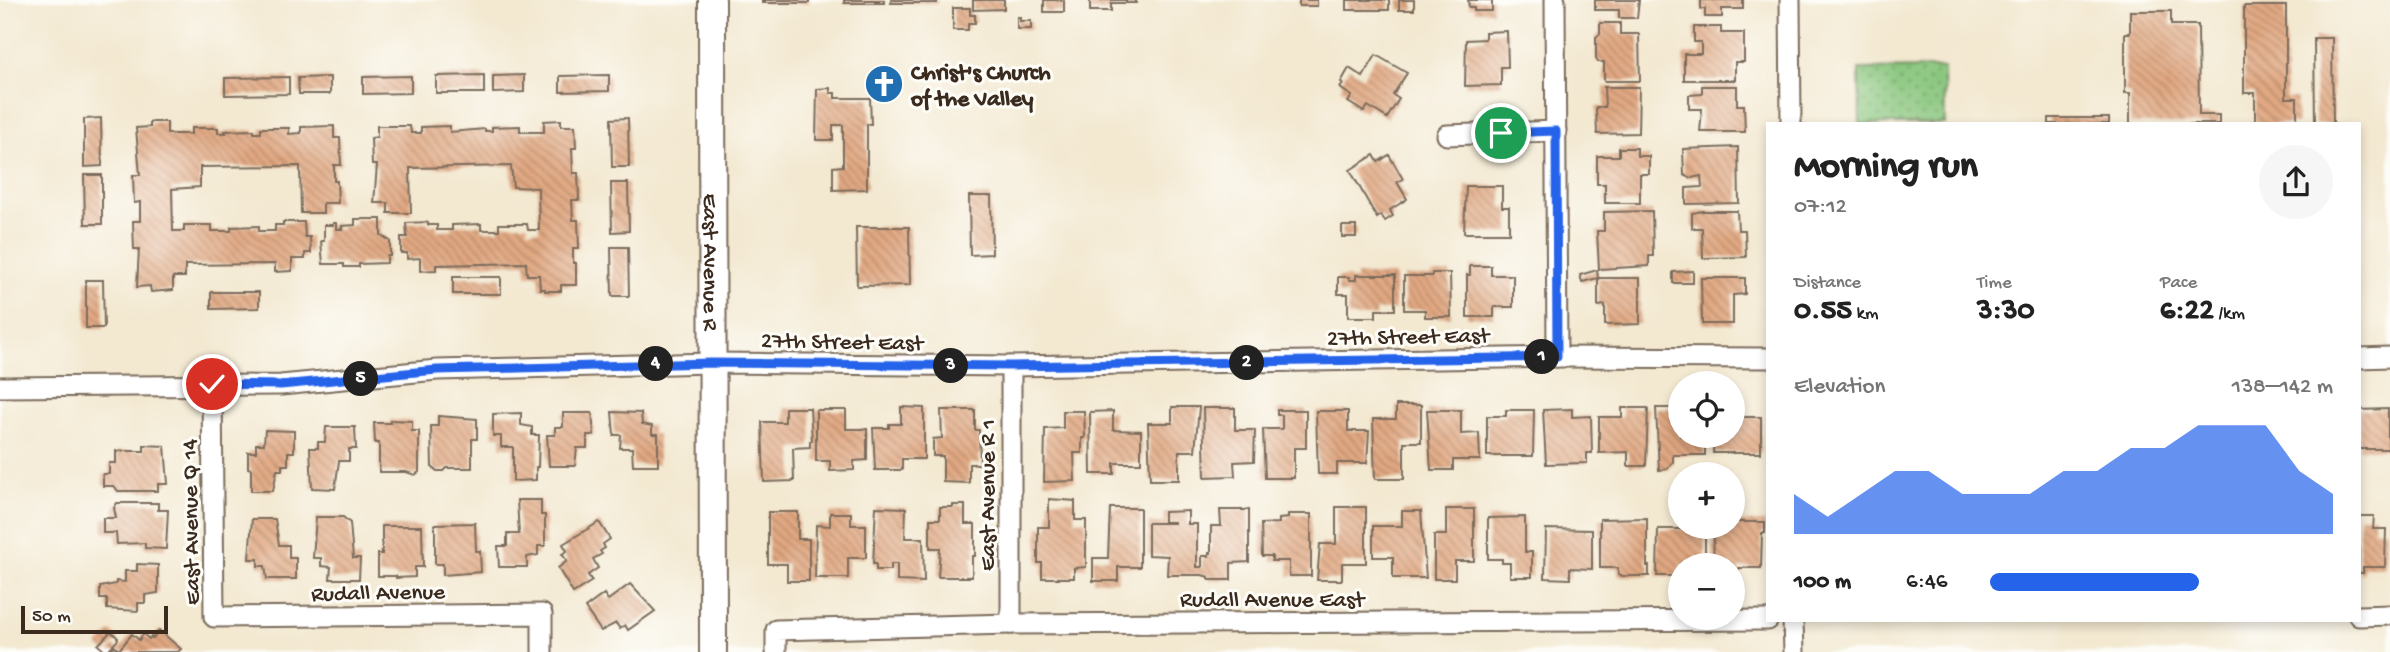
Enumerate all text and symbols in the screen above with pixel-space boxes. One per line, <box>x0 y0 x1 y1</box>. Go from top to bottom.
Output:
place label: Christ's Church of the Valley <box>910 61 1051 114</box>
church icon: Christ's Church of the Valley <box>863 63 905 105</box>
pin <box>1471 103 1531 163</box>
icon: arrive <box>1482 114 1520 152</box>
button: share <box>2259 145 2333 219</box>
text: Morning run <box>1794 146 1978 190</box>
street label: East Avenue R <box>695 193 723 332</box>
text: 07:12 <box>1794 194 1847 221</box>
text: Distance <box>1794 272 1861 295</box>
text: Time <box>1977 272 2012 295</box>
text: Pace <box>2160 272 2197 295</box>
text: 0.55 <box>1794 295 1852 330</box>
text: 3:30 <box>1977 295 2035 330</box>
text: 6:22 <box>2160 295 2214 330</box>
text: km <box>1852 303 1878 326</box>
text: /km <box>2214 303 2245 326</box>
street label: 27th Street East <box>1327 324 1491 353</box>
street label: 27th Street East <box>761 329 925 358</box>
pin: 1 <box>1524 340 1560 374</box>
text: 1 <box>1538 345 1545 368</box>
pin: 4 <box>638 346 674 382</box>
pin: 2 <box>1230 346 1264 380</box>
pin: 3 <box>934 348 968 384</box>
text: 2 <box>1242 351 1251 374</box>
text: 4 <box>651 352 660 375</box>
pin <box>182 354 242 414</box>
text: 3 <box>946 354 955 377</box>
pin: 5 <box>344 362 378 396</box>
icon: check <box>193 365 231 403</box>
text: 5 <box>356 367 366 390</box>
map controls <box>1668 371 1745 630</box>
button: locate <box>1668 371 1745 448</box>
text: Elevation <box>1794 374 1885 401</box>
text: 138–142 m <box>2232 374 2333 401</box>
street label: East Avenue R 1 <box>976 419 1003 571</box>
street label: East Avenue Q 14 <box>178 439 207 605</box>
button: + <box>1668 462 1745 539</box>
button: − <box>1668 553 1745 630</box>
text: 100 m <box>1794 569 1851 596</box>
text: 6:46 <box>1906 569 1947 596</box>
street label: Rudall Avenue <box>311 580 446 609</box>
street label: Rudall Avenue East <box>1180 588 1366 615</box>
scale bar <box>21 603 168 635</box>
text: 50 m <box>32 606 71 629</box>

